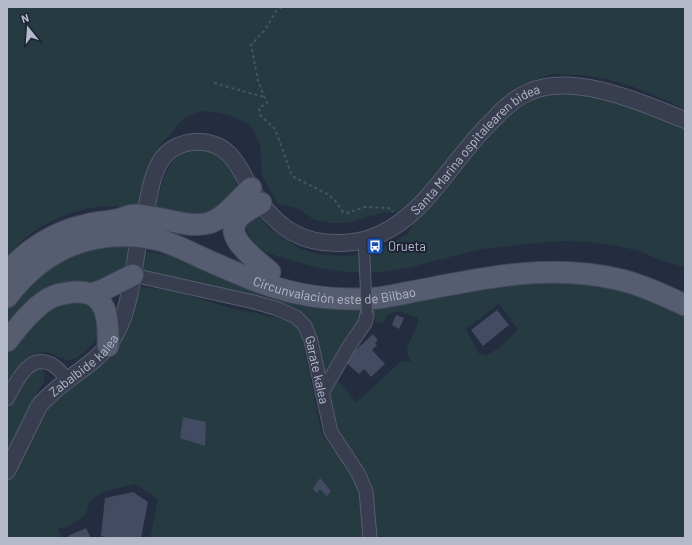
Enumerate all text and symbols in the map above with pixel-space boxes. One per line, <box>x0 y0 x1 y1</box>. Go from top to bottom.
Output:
north arrow <box>8 8 48 48</box>
text: N <box>20 11 30 25</box>
street label: Santa Marina ospitalearen bidea <box>407 81 542 218</box>
bus stop icon: Orueta <box>365 236 385 256</box>
place label: Orueta <box>388 238 426 254</box>
street label: Circunvalación este de Bilbao <box>251 272 417 307</box>
street label: Zabalbide kalea <box>45 331 122 400</box>
street label: Garate kalea <box>302 333 333 405</box>

